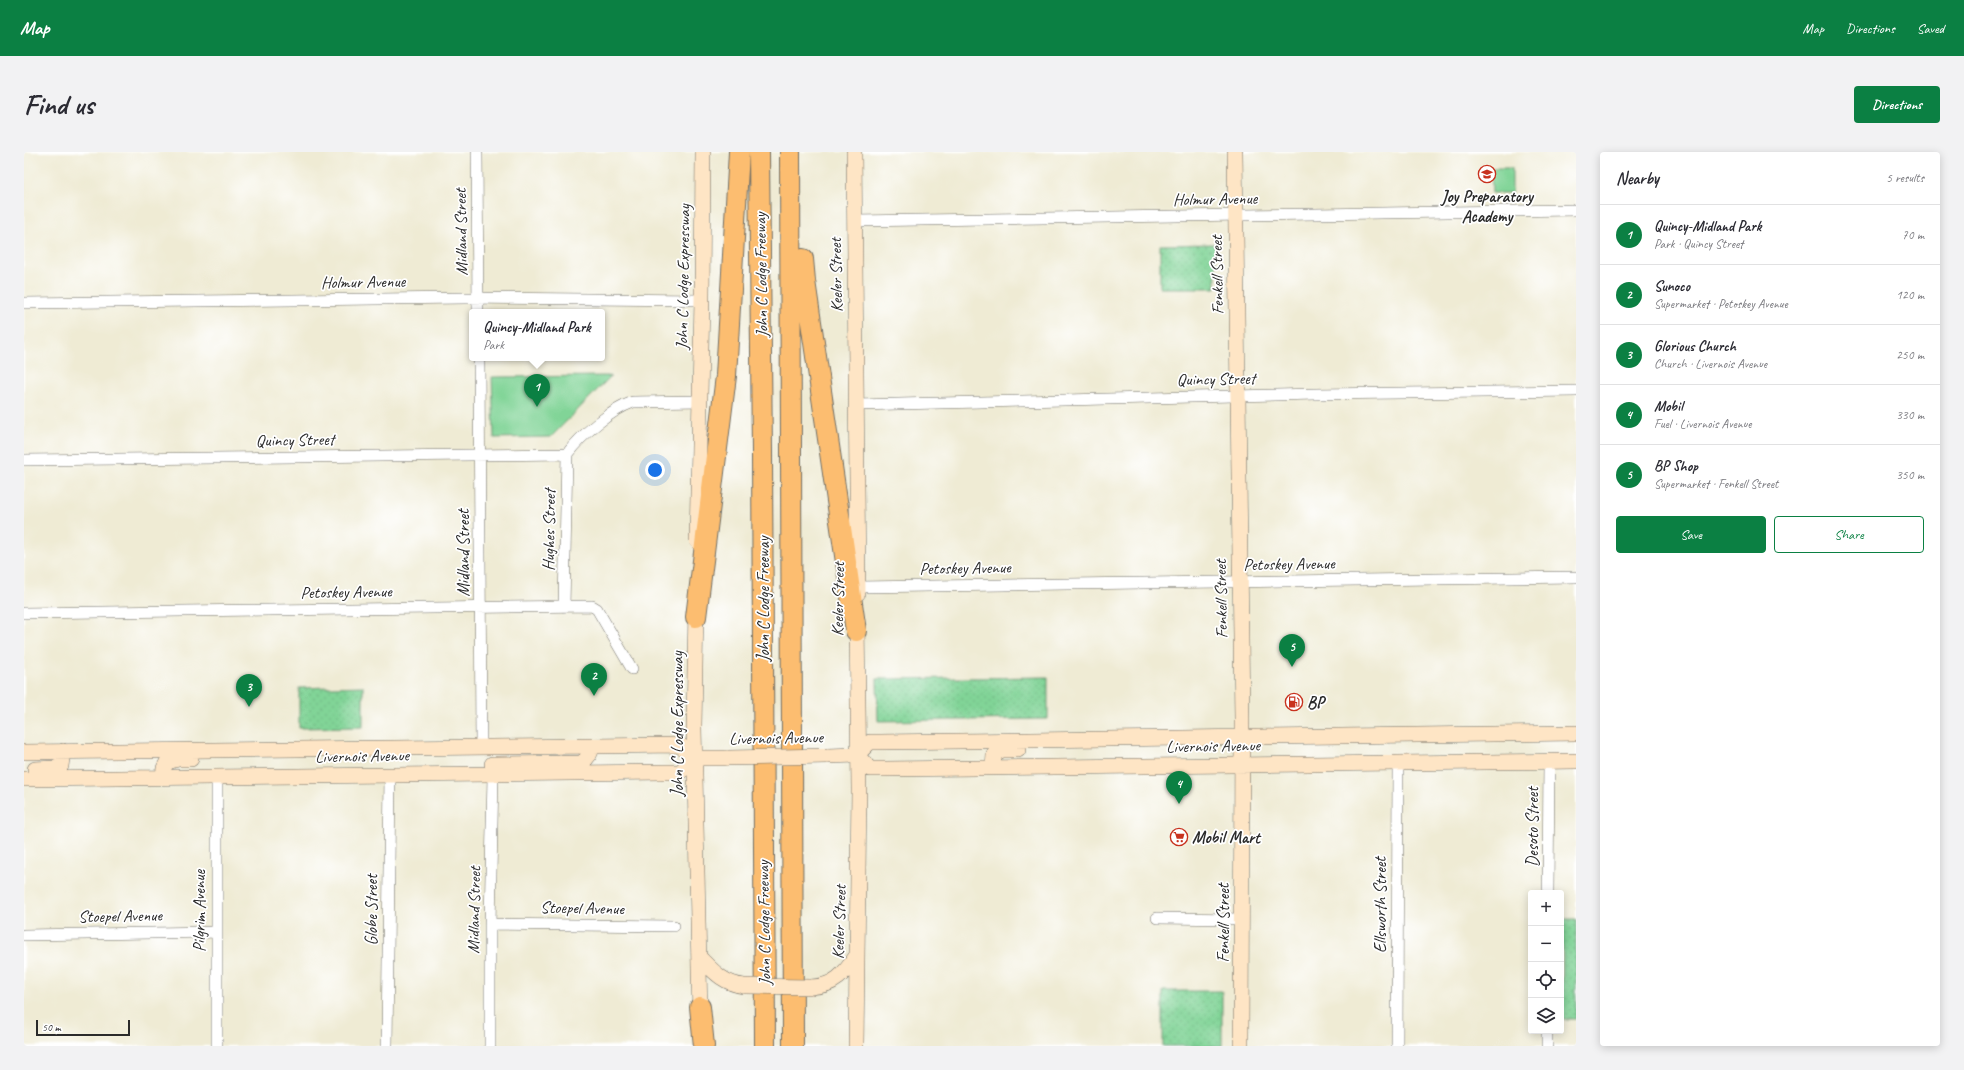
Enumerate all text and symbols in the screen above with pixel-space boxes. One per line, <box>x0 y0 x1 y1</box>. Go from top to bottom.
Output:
text: Map <box>20 16 50 40</box>
text: Map <box>1803 20 1824 37</box>
text: Directions <box>1846 20 1895 37</box>
text: Saved <box>1917 20 1944 37</box>
button: Directions <box>1854 86 1940 123</box>
text: Find us <box>24 87 94 122</box>
school or university icon: Joy Preparatory Academy <box>1477 164 1497 184</box>
text: Nearby <box>1616 168 1659 189</box>
text: 5 results <box>1886 170 1924 186</box>
street label: Midland Street <box>450 186 472 276</box>
place label: Joy Preparatory Academy <box>1440 186 1535 227</box>
street label: Holmur Avenue <box>1173 188 1259 210</box>
street label: John C Lodge Expressway <box>671 203 695 351</box>
street label: John C Lodge Freeway <box>749 211 773 339</box>
text: Quincy-Midland Park <box>1654 217 1761 236</box>
text: 1 <box>1626 227 1632 243</box>
text: 70 m <box>1902 227 1924 243</box>
street label: Fenkell Street <box>1206 233 1228 315</box>
street label: Keeler Street <box>825 235 847 312</box>
text: Park · Quincy Street <box>1654 236 1743 252</box>
street label: Holmur Avenue <box>321 271 407 293</box>
text: Sunoco <box>1654 277 1690 296</box>
text: 2 <box>1626 287 1632 303</box>
text: 120 m <box>1896 287 1924 303</box>
text: Supermarket · Petoskey Avenue <box>1654 296 1788 312</box>
popup <box>469 309 605 361</box>
text: Quincy-Midland Park <box>483 318 591 337</box>
text: Park <box>483 337 504 353</box>
text: Glorious Church <box>1654 337 1736 356</box>
text: 3 <box>1626 347 1632 363</box>
text: 250 m <box>1896 347 1924 363</box>
text: Church · Livernois Avenue <box>1654 356 1767 372</box>
street label: Quincy Street <box>1177 368 1258 390</box>
pin: 1 <box>524 374 550 407</box>
text: Mobil <box>1654 397 1683 416</box>
text: 4 <box>1626 407 1632 423</box>
text: 330 m <box>1896 407 1924 423</box>
text: Fuel · Livernois Avenue <box>1654 416 1752 432</box>
street label: Quincy Street <box>256 429 337 451</box>
text: BP Shop <box>1654 457 1698 476</box>
your location <box>645 460 665 480</box>
text: 5 <box>1626 467 1632 483</box>
text: 350 m <box>1896 467 1924 483</box>
text: Supermarket · Fenkell Street <box>1654 476 1778 492</box>
street label: Hughes Street <box>538 486 560 571</box>
street label: Midland Street <box>453 507 474 597</box>
button: Save <box>1616 516 1766 553</box>
button: Share <box>1774 516 1924 553</box>
street label: John C Lodge Freeway <box>753 535 774 662</box>
street label: Petoskey Avenue <box>1243 553 1336 575</box>
street label: Petoskey Avenue <box>919 557 1012 579</box>
street label: Fenkell Street <box>1210 557 1232 639</box>
street label: Keeler Street <box>827 559 849 636</box>
street label: Petoskey Avenue <box>300 581 393 603</box>
pin: 5 <box>1279 634 1305 667</box>
street label: John C Lodge Expressway <box>667 650 688 798</box>
pin: 2 <box>581 663 607 696</box>
pin: 3 <box>236 674 262 707</box>
fuel station icon: BP <box>1284 692 1304 712</box>
place label: BP <box>1307 692 1327 713</box>
street label: Livernois Avenue <box>729 727 825 749</box>
street label: Livernois Avenue <box>1166 735 1262 757</box>
street label: Livernois Avenue <box>315 745 411 767</box>
pin: 4 <box>1166 771 1192 804</box>
street label: Desoto Street <box>1522 785 1543 867</box>
supermarket icon: Mobil Mart <box>1169 827 1189 847</box>
place label: Mobil Mart <box>1192 827 1262 848</box>
street label: Ellsworth Street <box>1370 855 1391 953</box>
street label: John C Lodge Freeway <box>752 859 776 987</box>
street label: Midland Street <box>463 864 485 954</box>
street label: Pilgrim Avenue <box>189 868 210 952</box>
street label: Globe Street <box>361 872 382 946</box>
street label: Fenkell Street <box>1213 881 1234 962</box>
street label: Keeler Street <box>827 882 851 959</box>
map controls <box>1528 890 1564 1034</box>
button: + <box>1528 890 1564 926</box>
street label: Stoepel Avenue <box>540 897 626 919</box>
street label: Stoepel Avenue <box>78 905 164 927</box>
button: − <box>1528 926 1564 962</box>
button: locate <box>1528 962 1564 998</box>
button: layers <box>1528 998 1564 1034</box>
scale bar <box>36 1018 130 1037</box>
text: 50 m <box>42 1020 61 1034</box>

